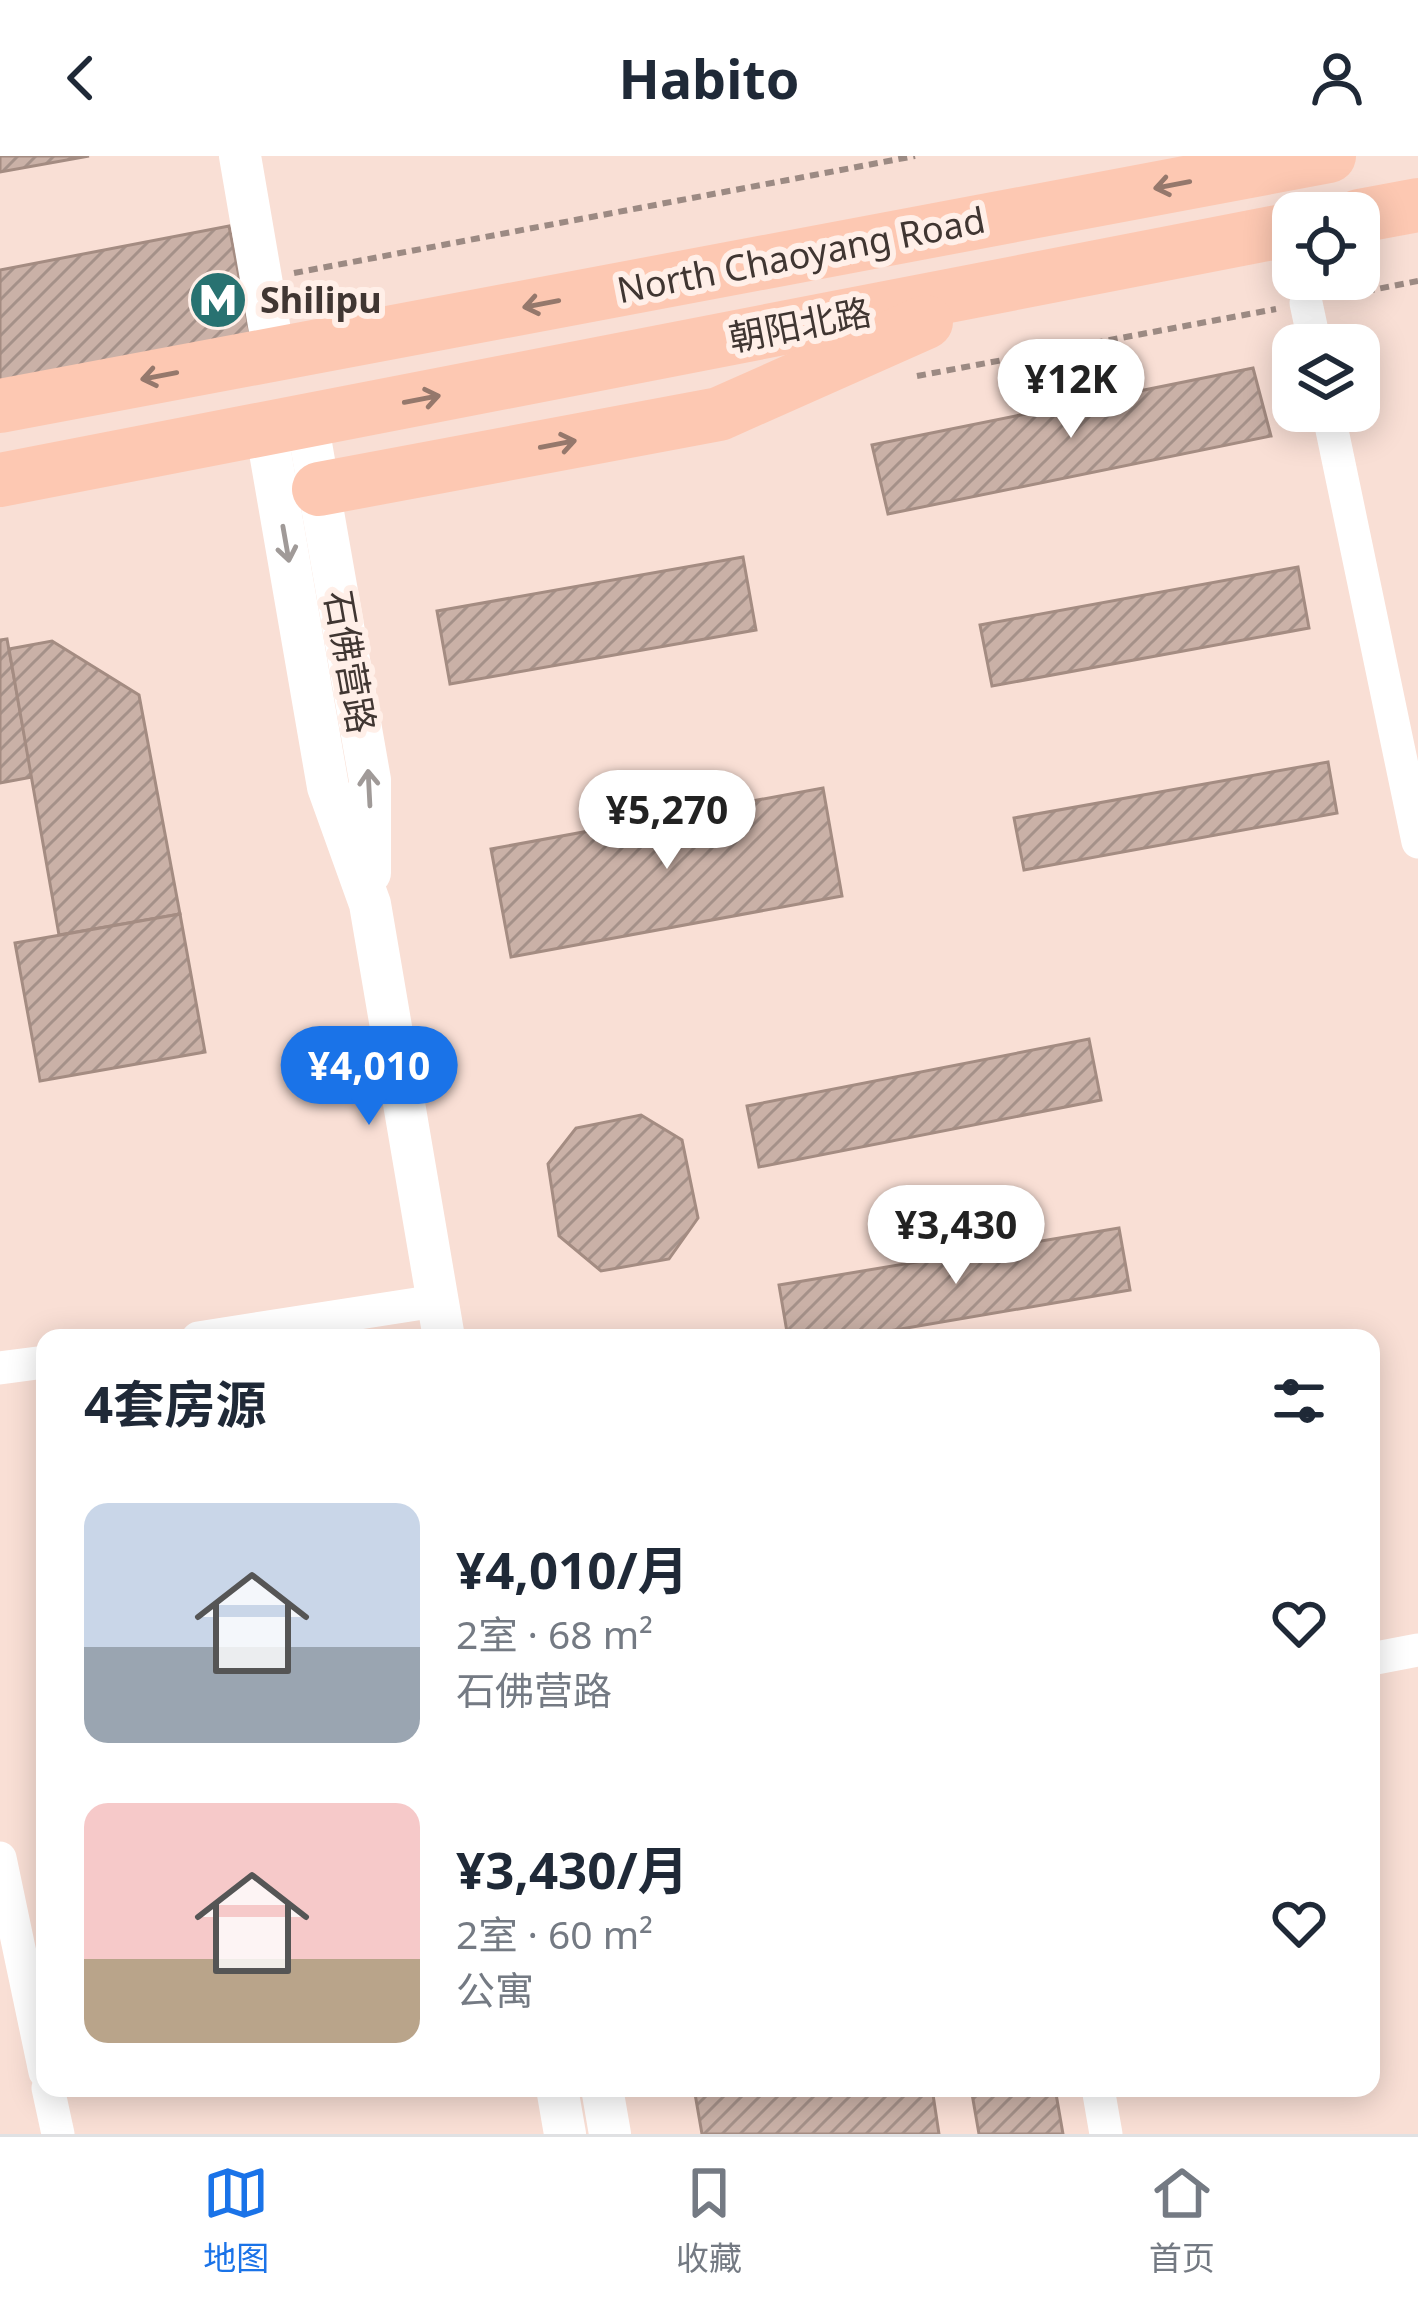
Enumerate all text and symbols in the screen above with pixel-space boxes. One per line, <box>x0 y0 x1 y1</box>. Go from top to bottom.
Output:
text: Habito <box>618 41 800 115</box>
icon: back <box>48 45 114 111</box>
icon: person <box>1304 45 1370 111</box>
one-way arrow <box>1154 175 1193 197</box>
map controls <box>1272 192 1380 432</box>
button: locate <box>1272 192 1380 300</box>
street label: North Chaoyang Road <box>613 195 989 314</box>
metro station icon: Shilipu <box>187 269 249 331</box>
place label: Shilipu <box>260 275 382 324</box>
street label: 朝阳北路 <box>725 287 875 362</box>
one-way arrow <box>523 294 562 316</box>
button: layers <box>1272 324 1380 432</box>
pin: ¥12K <box>1000 339 1142 441</box>
text: ¥12K <box>1025 351 1117 404</box>
one-way arrow <box>141 366 180 388</box>
one-way arrow <box>402 387 441 409</box>
one-way arrow <box>538 432 577 454</box>
one-way arrow <box>275 524 298 563</box>
street label: 石佛营路 <box>314 587 387 737</box>
one-way arrow <box>357 769 380 808</box>
pin: ¥5,270 <box>569 770 765 872</box>
text: ¥5,270 <box>606 782 728 835</box>
pin: ¥4,010 <box>271 1026 467 1128</box>
text: ¥4,010 <box>308 1038 430 1091</box>
pin: ¥3,430 <box>858 1185 1054 1287</box>
text: ¥3,430 <box>895 1197 1017 1250</box>
text: 4套房源 <box>84 1368 266 1438</box>
icon: filters <box>1266 1368 1332 1434</box>
text: ¥4,010/月 <box>456 1534 689 1604</box>
icon: home <box>180 1551 324 1695</box>
icon: heart <box>1266 1590 1332 1656</box>
text: 2室 · 68 m² <box>456 1607 653 1660</box>
text: 石佛营路 <box>456 1663 612 1716</box>
text: ¥3,430/月 <box>456 1834 689 1904</box>
icon: home <box>180 1851 324 1995</box>
icon: heart <box>1266 1890 1332 1956</box>
text: 2室 · 60 m² <box>456 1907 653 1960</box>
text: 公寓 <box>456 1963 534 2016</box>
tab: 地图 <box>203 2160 269 2280</box>
tab: 收藏 <box>676 2160 742 2280</box>
tab: 首页 <box>1149 2160 1215 2280</box>

